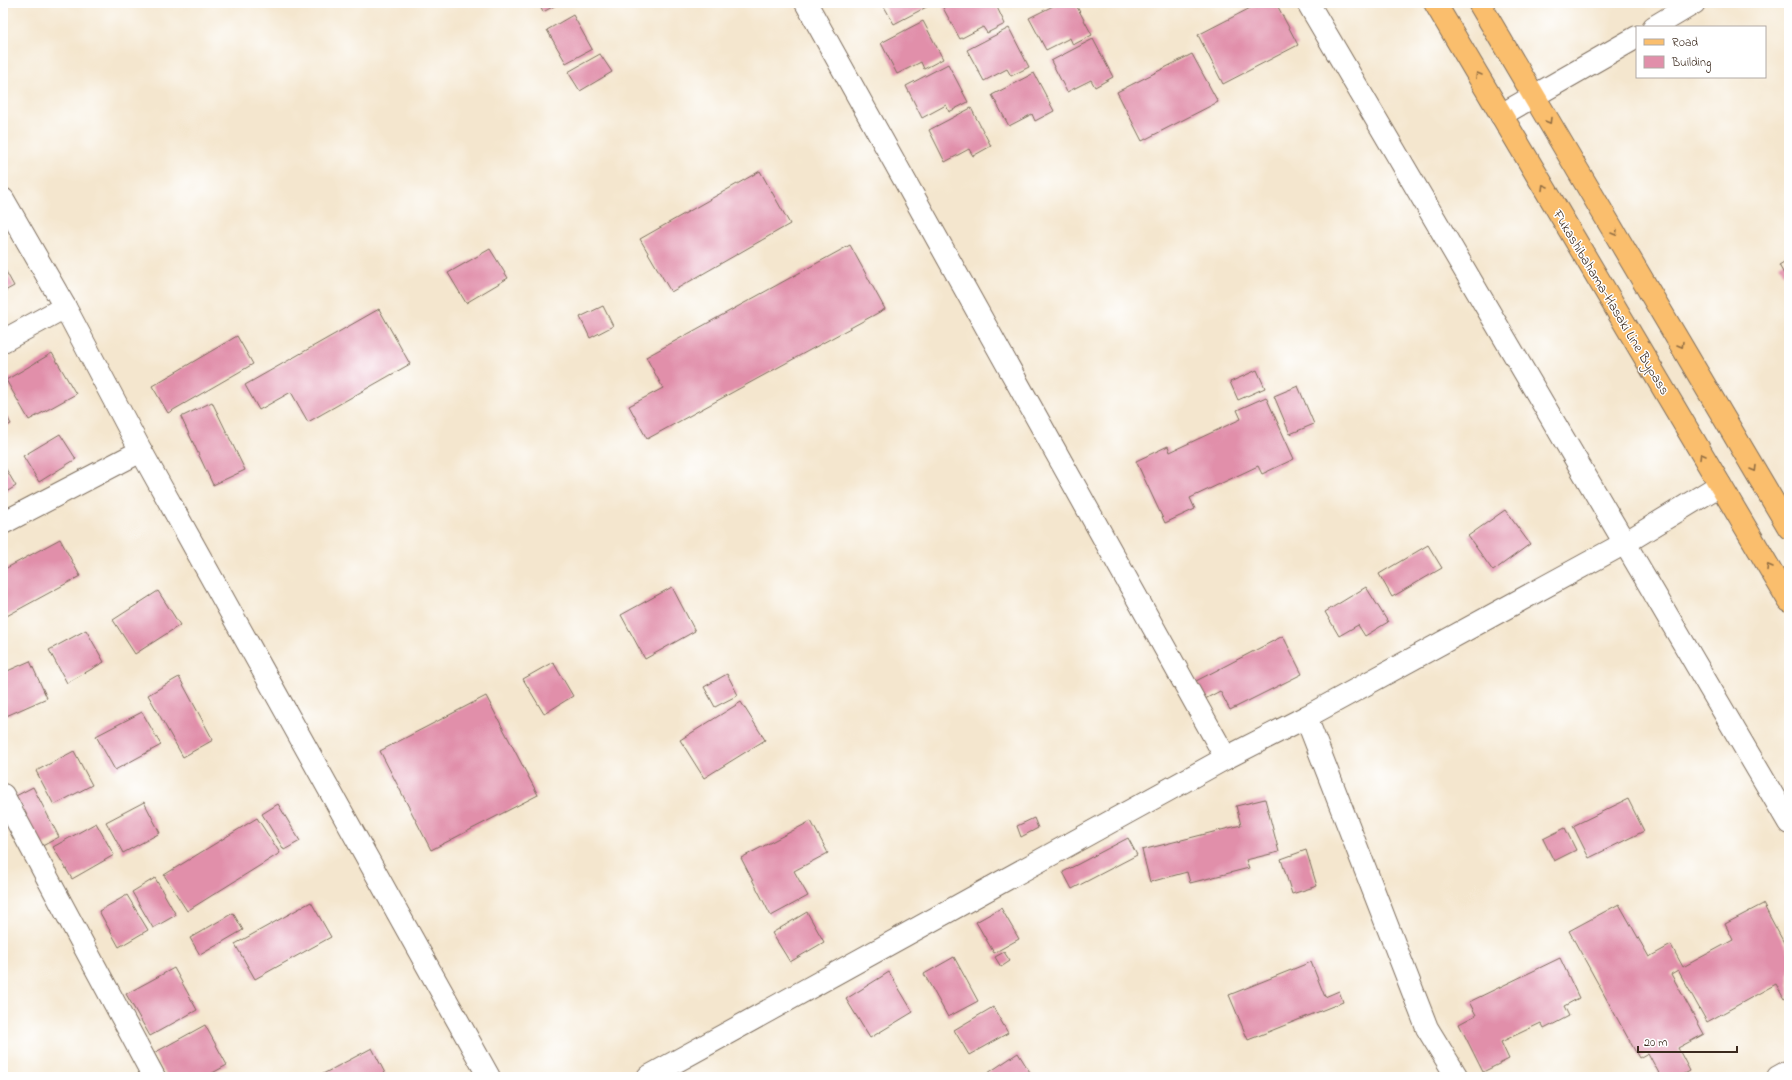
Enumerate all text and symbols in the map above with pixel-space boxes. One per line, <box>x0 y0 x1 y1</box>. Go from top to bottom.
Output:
legend <box>1636 26 1766 78</box>
text: Road <box>1672 34 1698 52</box>
text: Building <box>1671 54 1711 73</box>
one-way arrow <box>1475 72 1482 79</box>
one-way arrow <box>1544 117 1551 124</box>
one-way arrow <box>1541 184 1548 191</box>
street label: Fukashibahama-Hasaki Line Bypass <box>1546 205 1674 400</box>
one-way arrow <box>1610 229 1617 236</box>
one-way arrow <box>1676 341 1683 348</box>
one-way arrow <box>1700 453 1707 460</box>
one-way arrow <box>1749 465 1757 472</box>
one-way arrow <box>1766 564 1773 571</box>
scale bar <box>1638 1028 1737 1054</box>
text: 20 m <box>1644 1034 1667 1052</box>

